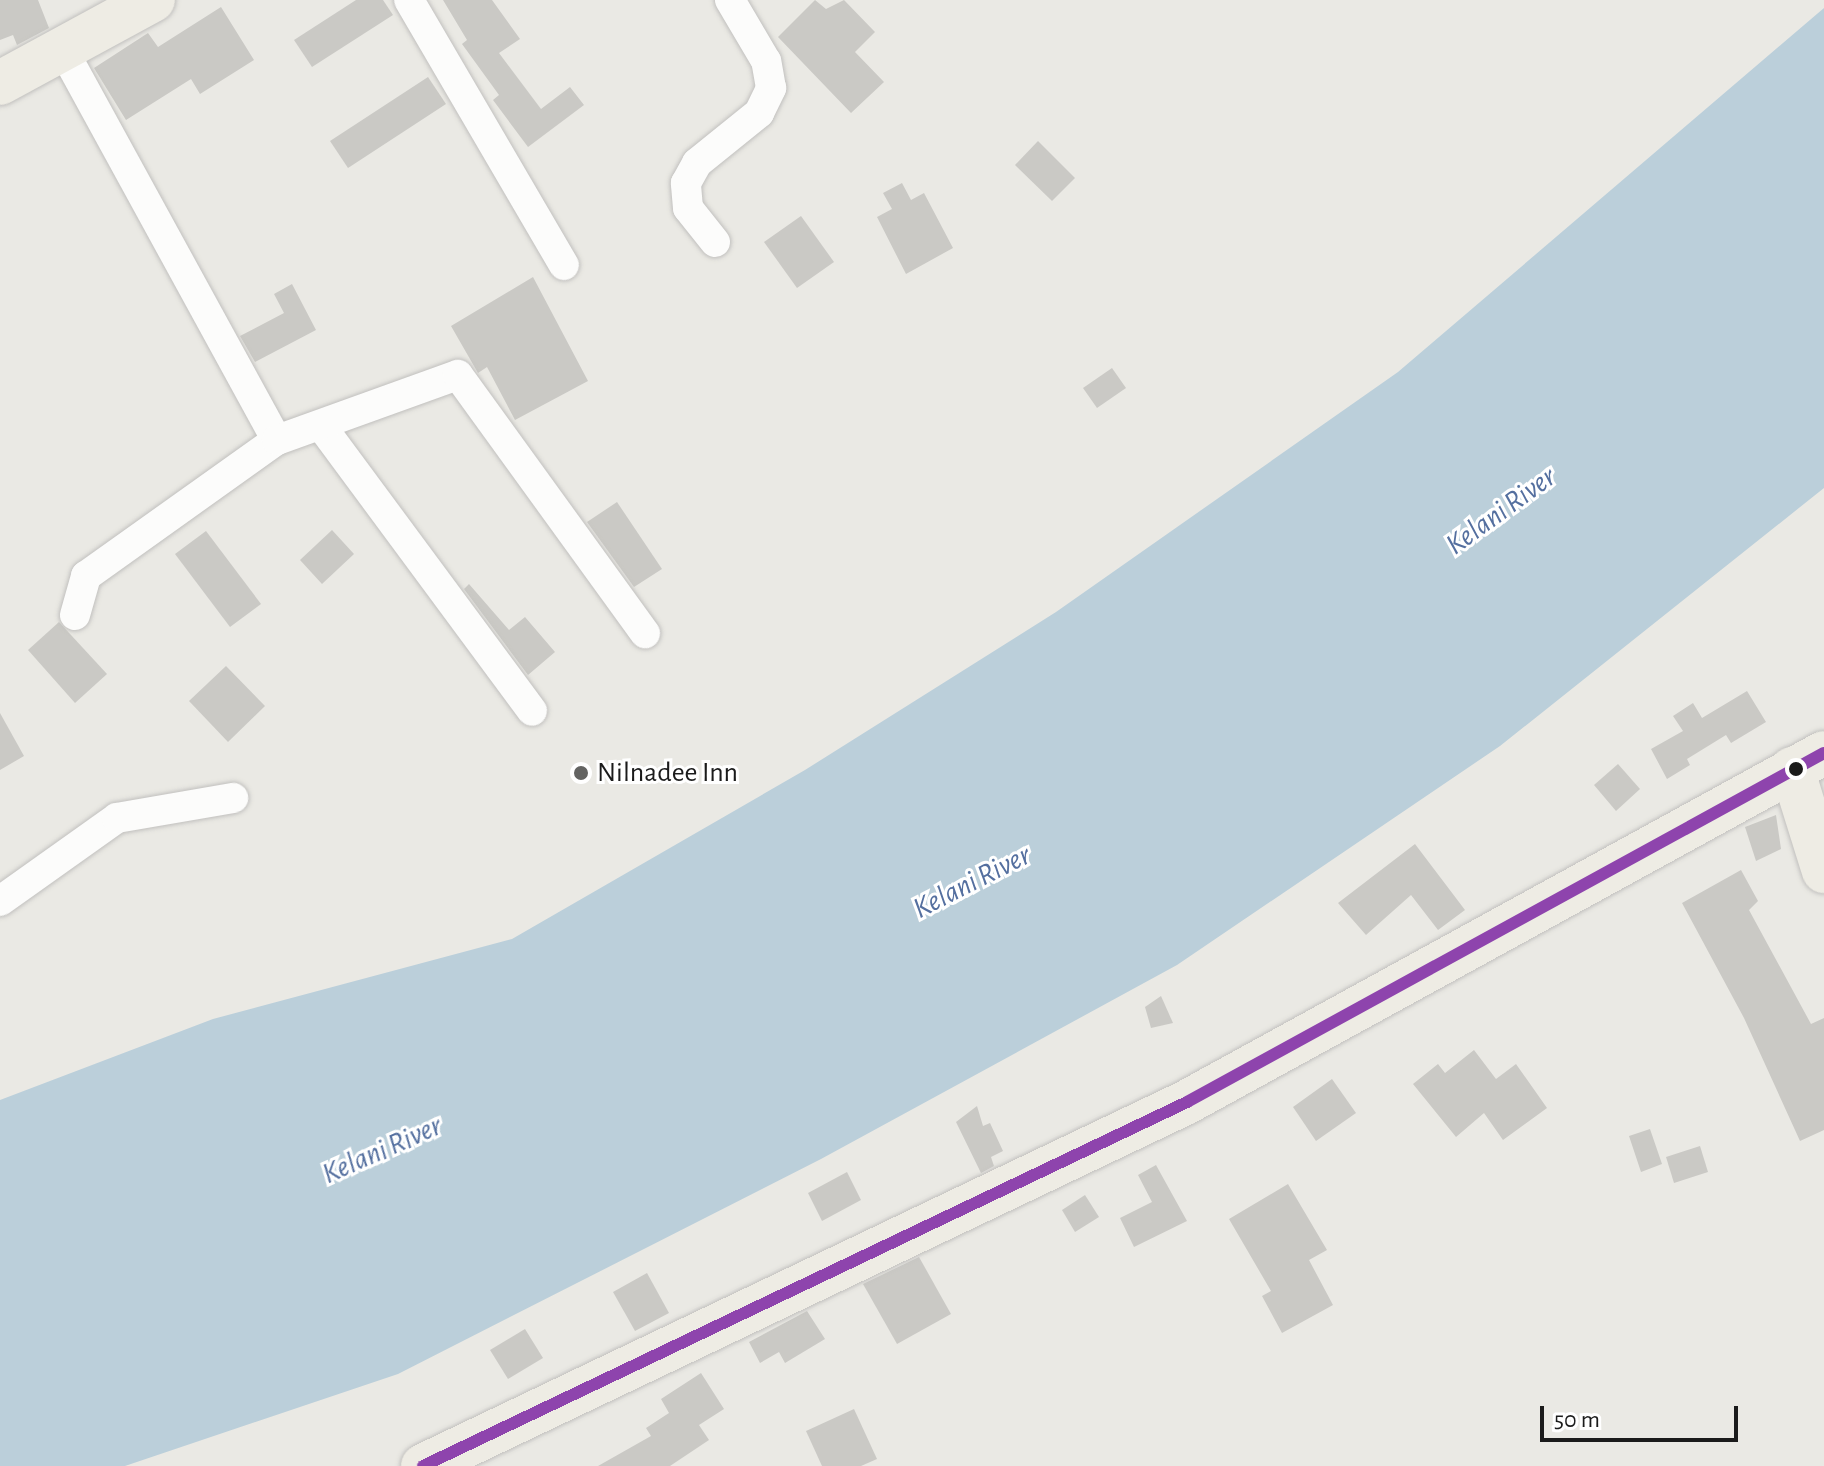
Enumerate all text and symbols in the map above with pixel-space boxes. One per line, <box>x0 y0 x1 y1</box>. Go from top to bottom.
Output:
water label: Kelani River <box>1439 459 1563 563</box>
place label: Nilnadee Inn <box>597 756 738 790</box>
unlabelled marker <box>1788 761 1804 777</box>
marker: Nilnadee Inn <box>572 764 590 782</box>
water label: Kelani River <box>907 837 1037 927</box>
water label: Kelani River <box>317 1108 447 1192</box>
scale bar <box>1544 1390 1742 1440</box>
text: 50 m <box>1554 1408 1600 1432</box>

